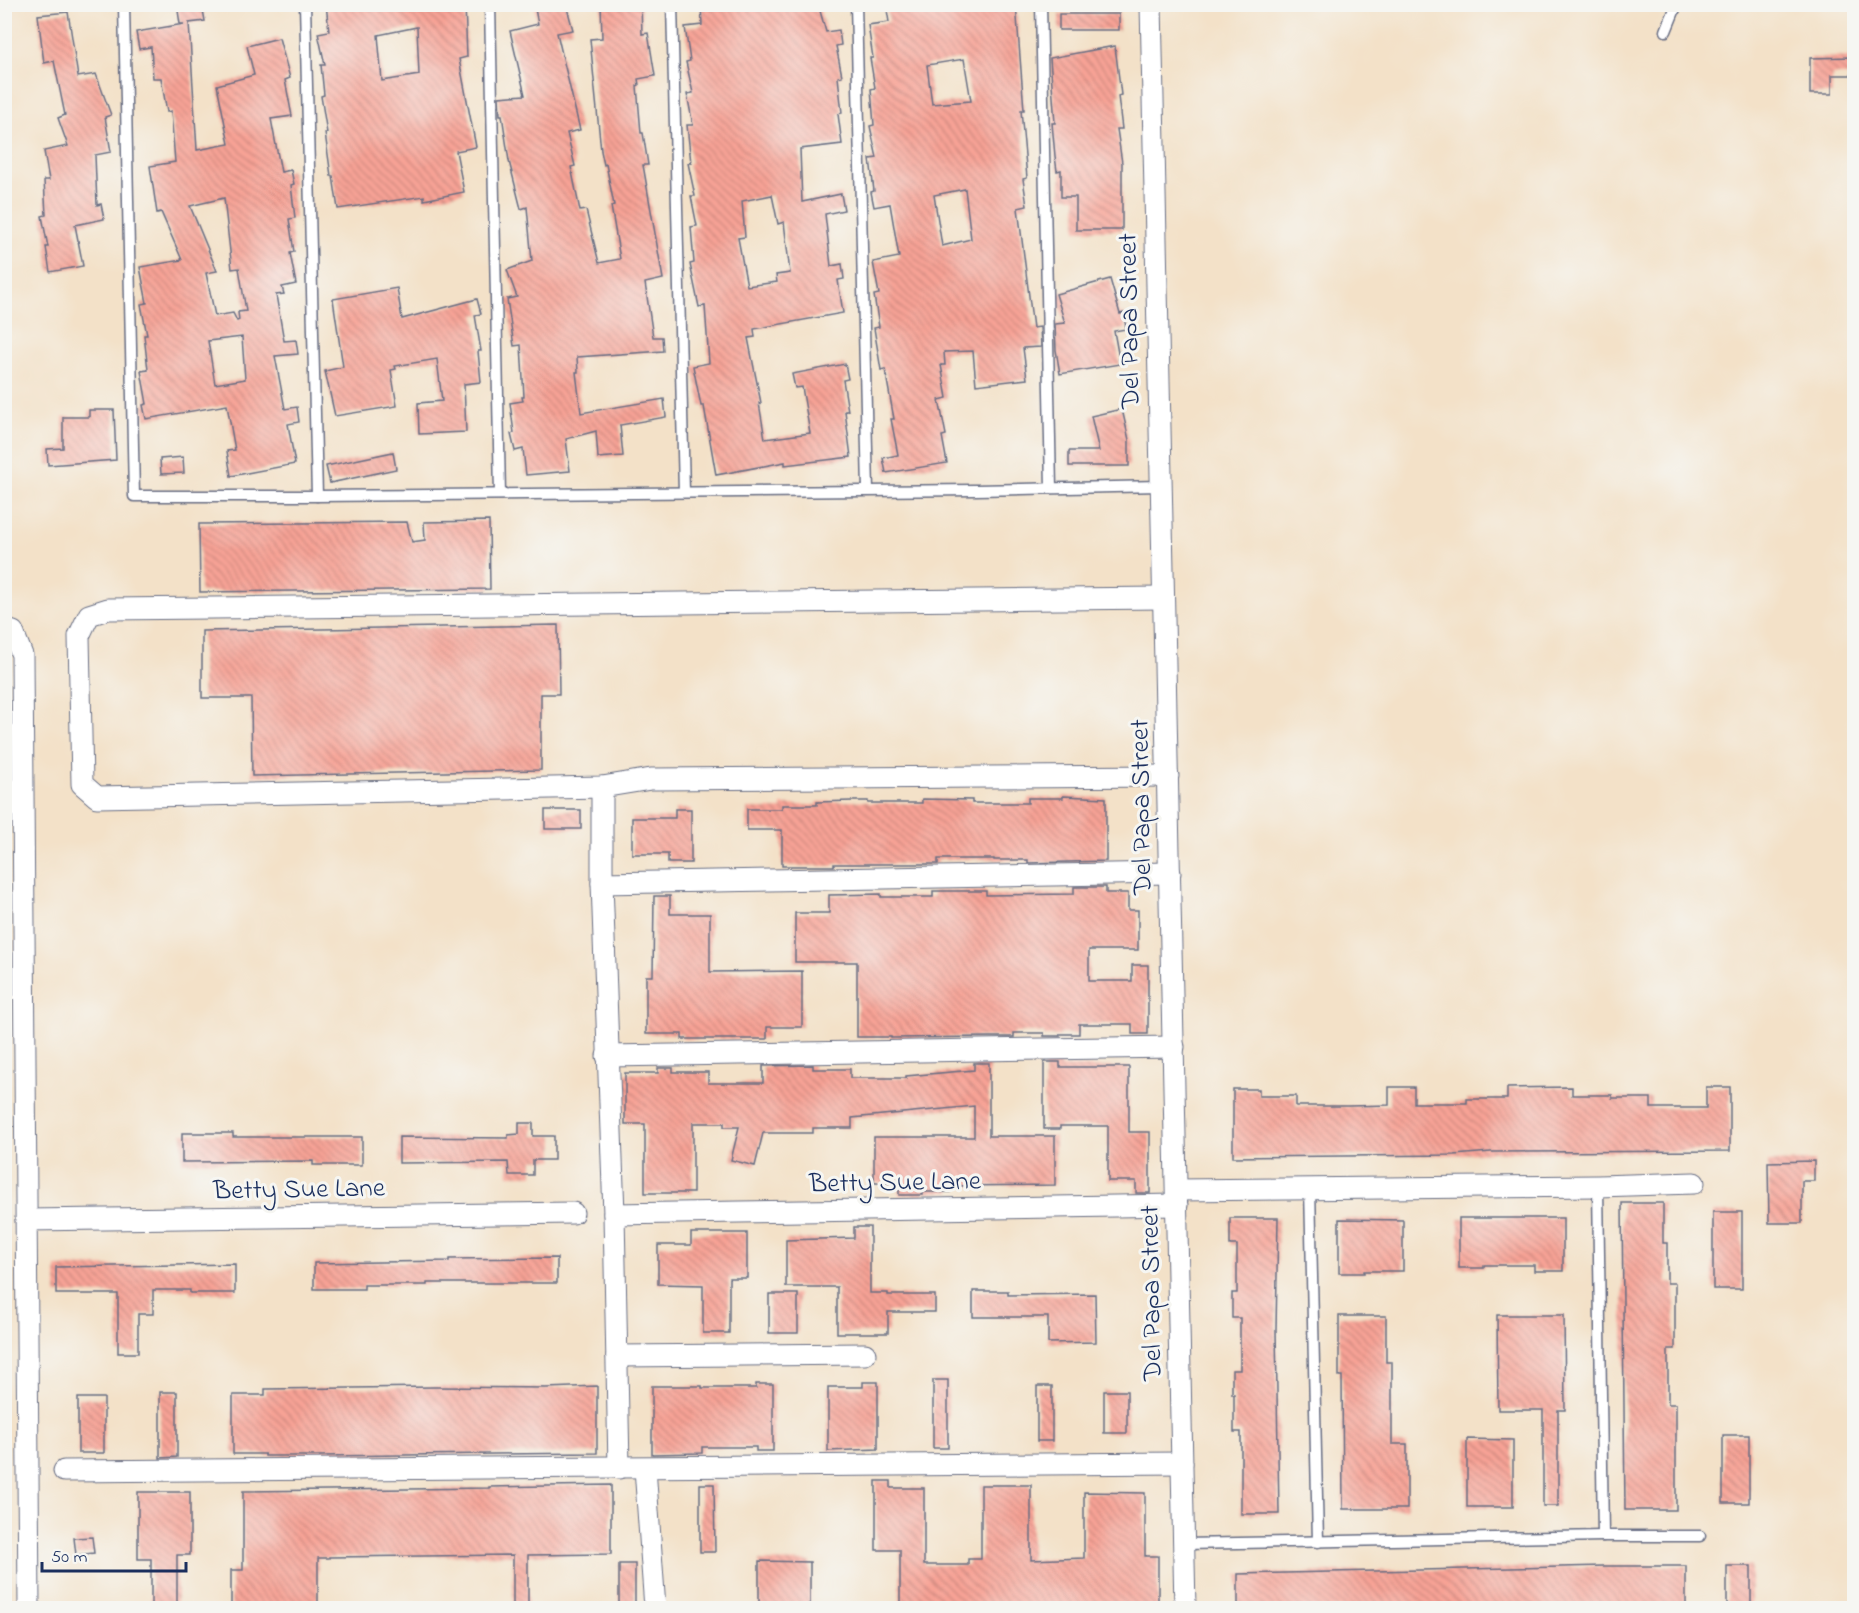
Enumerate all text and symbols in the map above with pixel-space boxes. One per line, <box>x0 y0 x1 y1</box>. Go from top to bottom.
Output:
street label: Del Papa Street <box>1109 233 1152 410</box>
street label: Del Papa Street <box>1121 719 1164 896</box>
street label: Betty Sue Lane <box>808 1162 982 1205</box>
street label: Betty Sue Lane <box>212 1169 386 1212</box>
street label: Del Papa Street <box>1131 1205 1174 1382</box>
scale bar <box>42 1535 186 1573</box>
text: 50 m <box>51 1545 88 1571</box>

